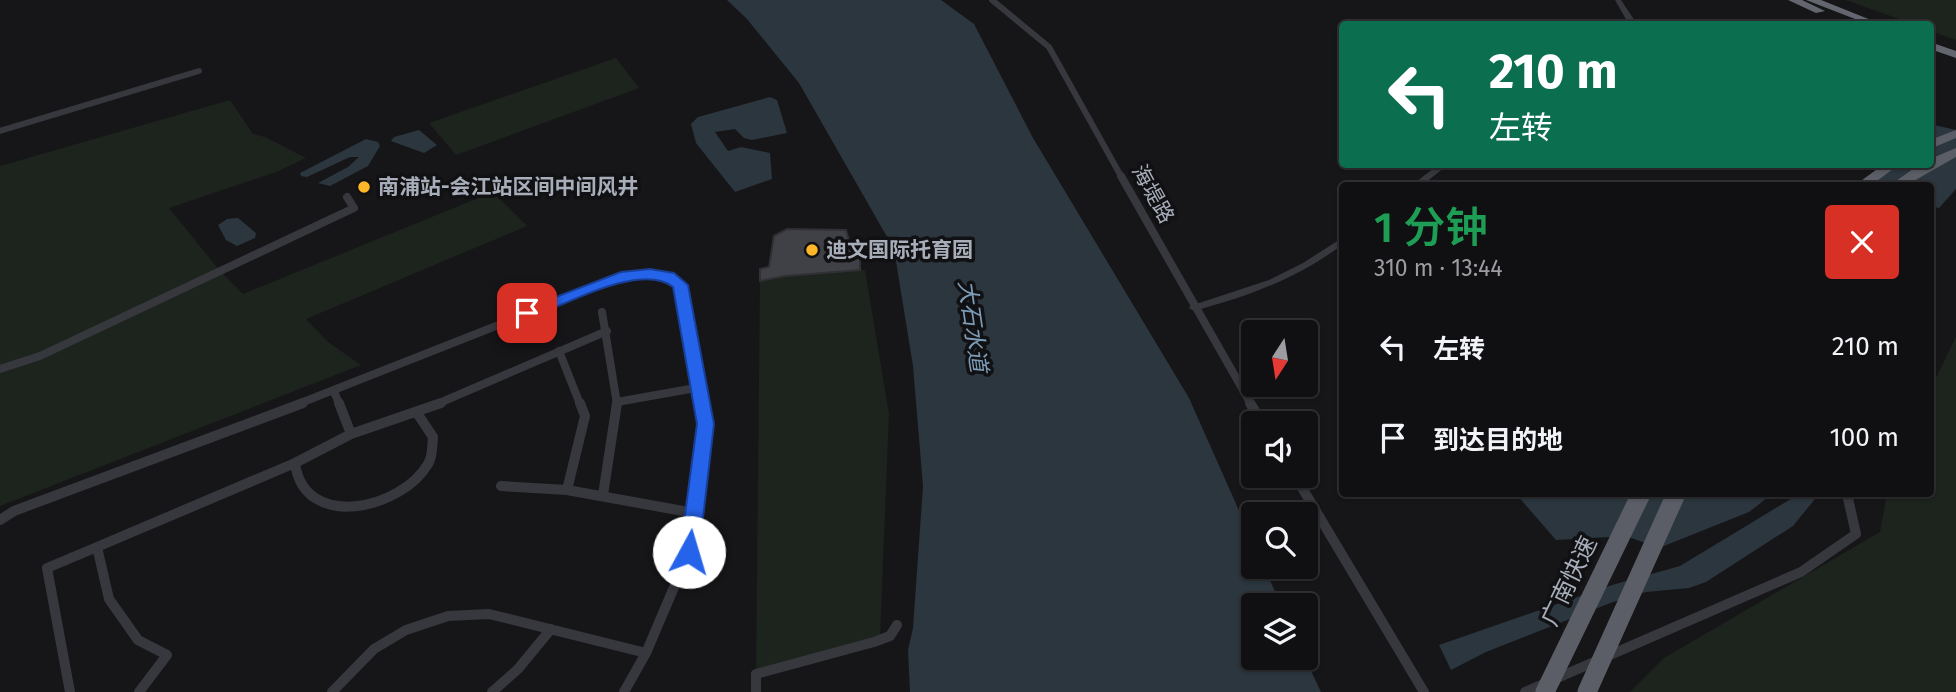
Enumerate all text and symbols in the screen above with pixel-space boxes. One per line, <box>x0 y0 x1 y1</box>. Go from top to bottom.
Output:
text: 210 m <box>1489 42 1618 101</box>
icon: left <box>1374 49 1465 140</box>
text: 左转 <box>1489 109 1553 147</box>
street label: 海堤路 <box>1126 160 1180 228</box>
place label: 南浦站-会江站区间中间风井 <box>378 174 639 200</box>
marker: 南浦站-会江站区间中间风井 <box>356 179 372 195</box>
text: 1 分钟 <box>1374 203 1487 253</box>
button: close <box>1825 205 1899 279</box>
place label: 迪文国际托育园 <box>826 237 973 263</box>
marker: 迪文国际托育园 <box>804 242 820 258</box>
text: 310 m · 13:44 <box>1374 254 1503 282</box>
water label: 大石水道 <box>953 278 994 376</box>
pin <box>497 283 557 343</box>
icon: arrive <box>508 294 546 332</box>
north arrow <box>1241 320 1318 397</box>
map controls <box>1241 320 1318 670</box>
icon: left <box>1374 328 1412 366</box>
text: 210 m <box>1832 331 1899 362</box>
text: 左转 <box>1433 334 1485 365</box>
button: sound <box>1241 411 1318 488</box>
icon: arrive <box>1374 419 1412 457</box>
text: 100 m <box>1830 422 1899 453</box>
text: 到达目的地 <box>1433 425 1563 456</box>
button: search <box>1241 502 1318 579</box>
position arrow <box>652 515 726 589</box>
street label: 广南快速 <box>1535 532 1603 630</box>
button: layers <box>1241 593 1318 670</box>

